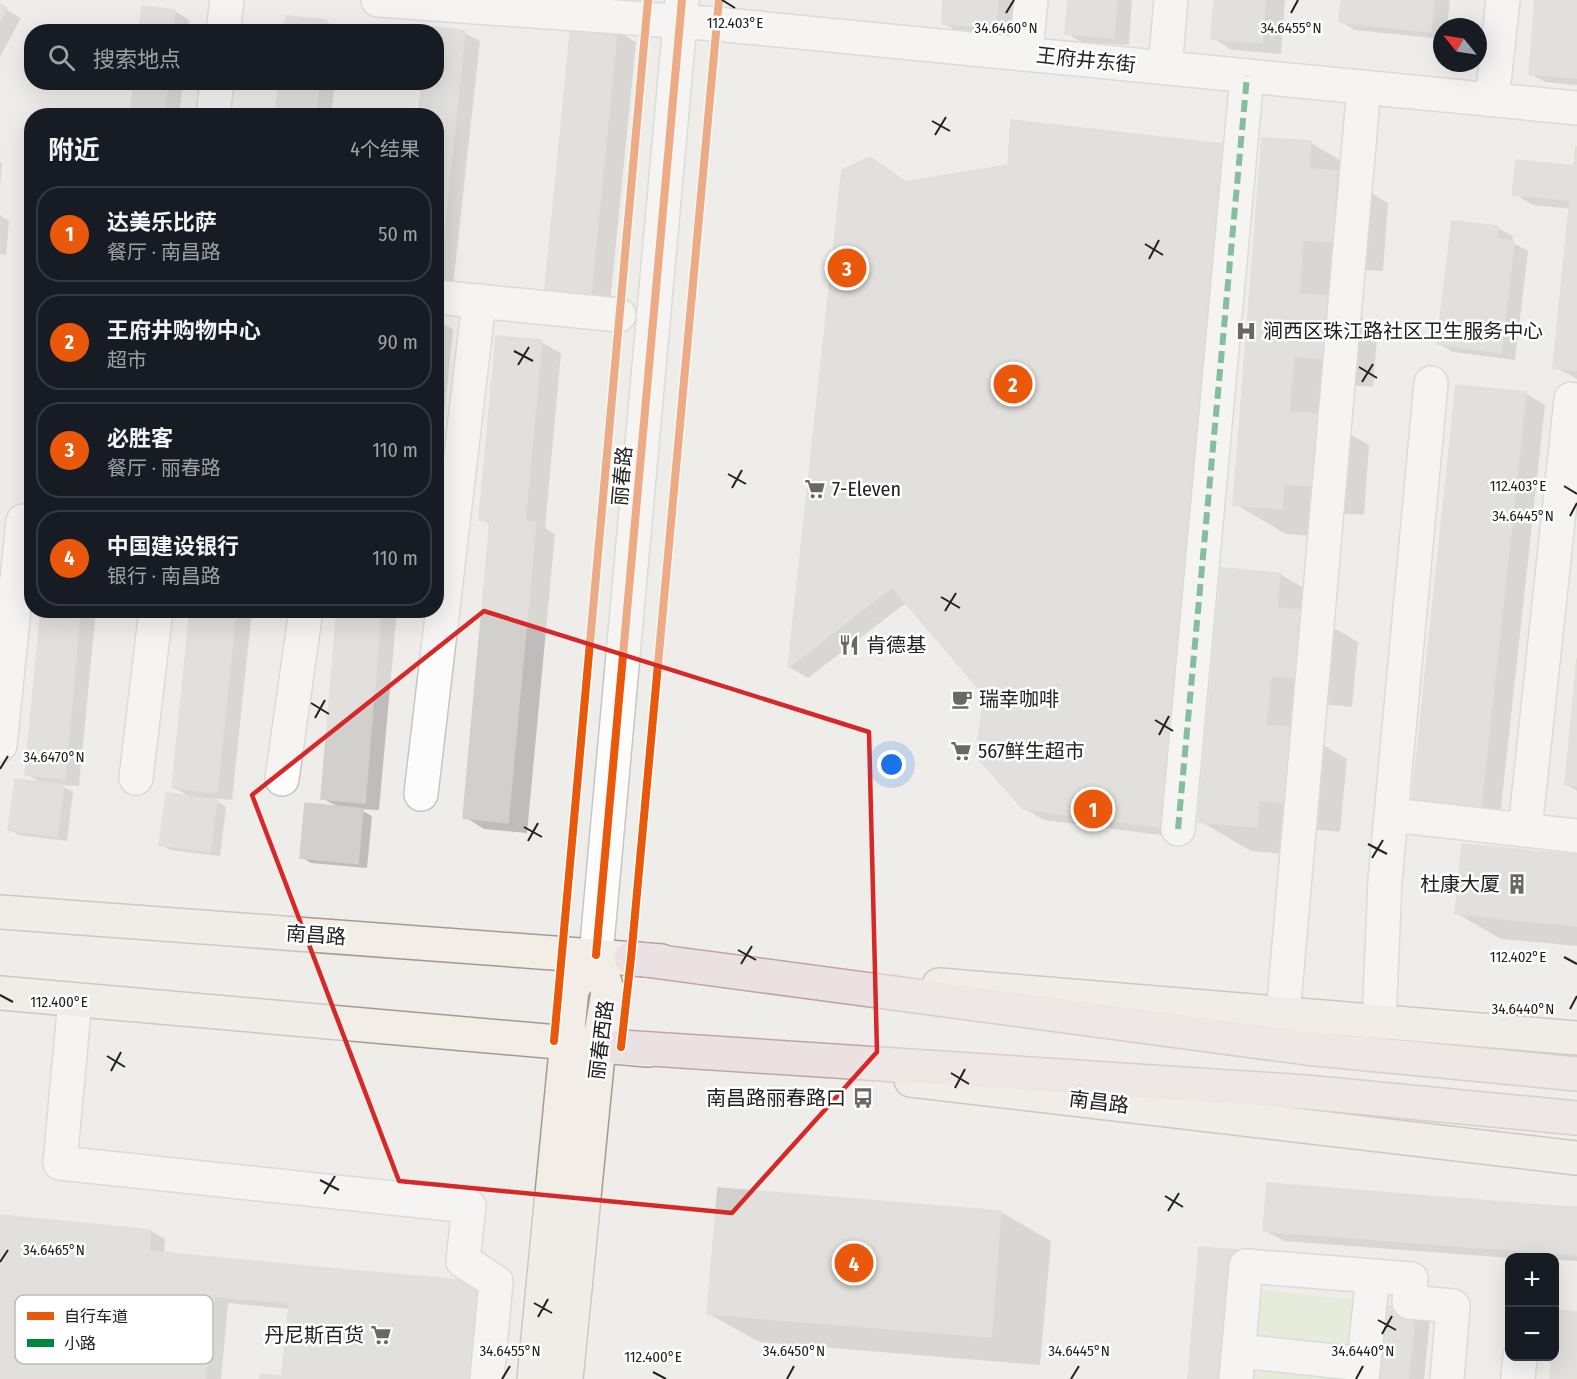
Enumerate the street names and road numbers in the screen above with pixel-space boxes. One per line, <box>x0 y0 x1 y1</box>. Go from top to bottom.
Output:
street label: 王府井东街 <box>1035 43 1137 77</box>
street label: 丽春路 <box>607 445 637 507</box>
street label: 南昌路 <box>285 921 347 949</box>
street label: 丽春西路 <box>584 999 618 1081</box>
street label: 南昌路 <box>1068 1086 1130 1118</box>

